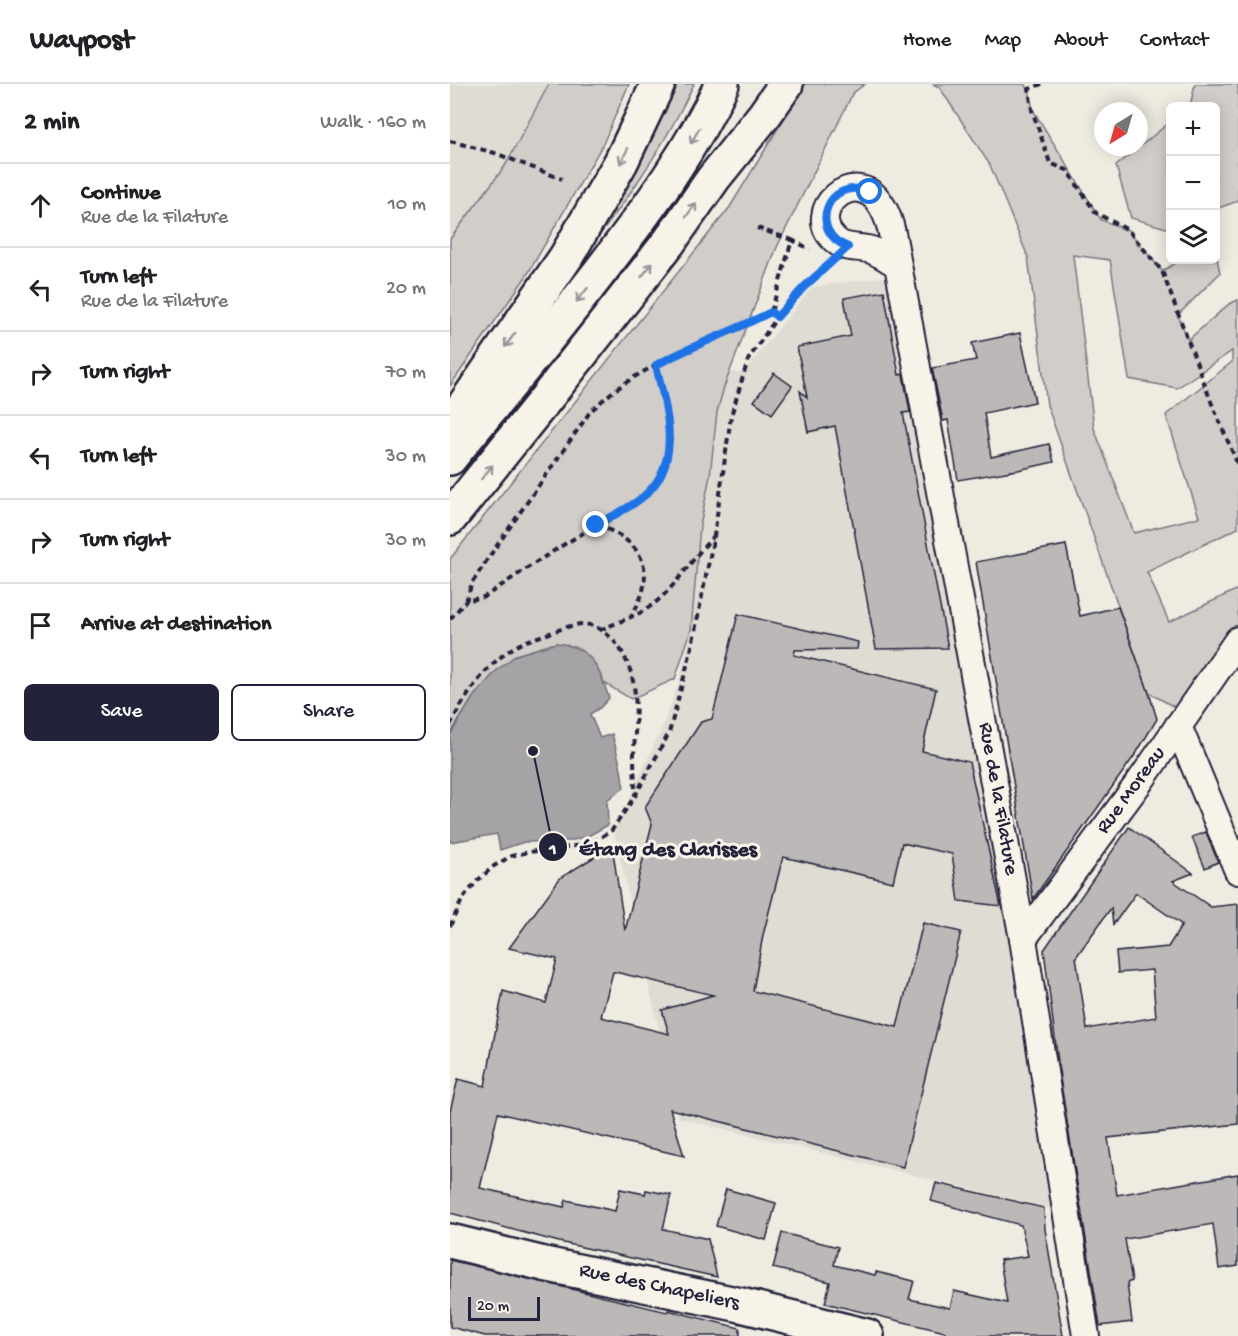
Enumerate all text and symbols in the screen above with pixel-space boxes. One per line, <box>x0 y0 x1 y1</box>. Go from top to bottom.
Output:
text: Waypost <box>30 25 133 58</box>
text: Home <box>903 29 951 54</box>
text: Map <box>984 29 1021 54</box>
text: About <box>1054 29 1107 54</box>
text: Contact <box>1140 29 1208 54</box>
north arrow <box>1094 102 1148 156</box>
map controls <box>1166 102 1220 264</box>
button: + <box>1166 102 1220 156</box>
text: 2 min <box>24 108 79 139</box>
text: Walk · 160 m <box>320 112 426 135</box>
one-way arrow <box>688 127 700 144</box>
one-way arrow <box>618 147 630 164</box>
button: − <box>1166 156 1220 210</box>
route start <box>856 178 882 204</box>
text: Continue <box>81 181 161 207</box>
icon: ahead <box>24 189 57 222</box>
text: 10 m <box>388 194 426 217</box>
one-way arrow <box>685 203 697 219</box>
text: Rue de la Filature <box>81 207 228 230</box>
button: layers <box>1166 210 1220 264</box>
one-way arrow <box>640 262 653 278</box>
text: Turn left <box>81 265 155 291</box>
icon: left <box>24 273 57 306</box>
text: 20 m <box>386 278 426 301</box>
one-way arrow <box>576 287 589 303</box>
text: Rue de la Filature <box>81 291 228 314</box>
one-way arrow <box>504 331 517 347</box>
icon: right <box>24 357 57 390</box>
text: Turn right <box>81 360 169 386</box>
text: 70 m <box>385 362 426 385</box>
icon: left <box>24 441 57 474</box>
text: Turn left <box>81 444 155 470</box>
text: 30 m <box>385 446 426 469</box>
one-way arrow <box>480 464 493 480</box>
route end <box>582 511 608 537</box>
icon: right <box>24 525 57 558</box>
text: Turn right <box>81 528 169 554</box>
text: 30 m <box>385 530 426 553</box>
icon: arrive <box>24 609 57 642</box>
text: Arrive at destination <box>81 612 271 638</box>
button: Save <box>24 684 219 741</box>
button: Share <box>231 684 426 741</box>
street label: Rue de la Filature <box>971 721 1023 878</box>
street label: Rue Moreau <box>1092 742 1172 840</box>
callout: Étang des Clarisses <box>538 827 769 867</box>
text: Étang des Clarisses <box>579 838 759 864</box>
text: 1 <box>548 840 557 861</box>
street label: Rue des Chapeliers <box>577 1259 743 1317</box>
scale bar <box>468 1294 540 1322</box>
text: 20 m <box>477 1298 509 1317</box>

